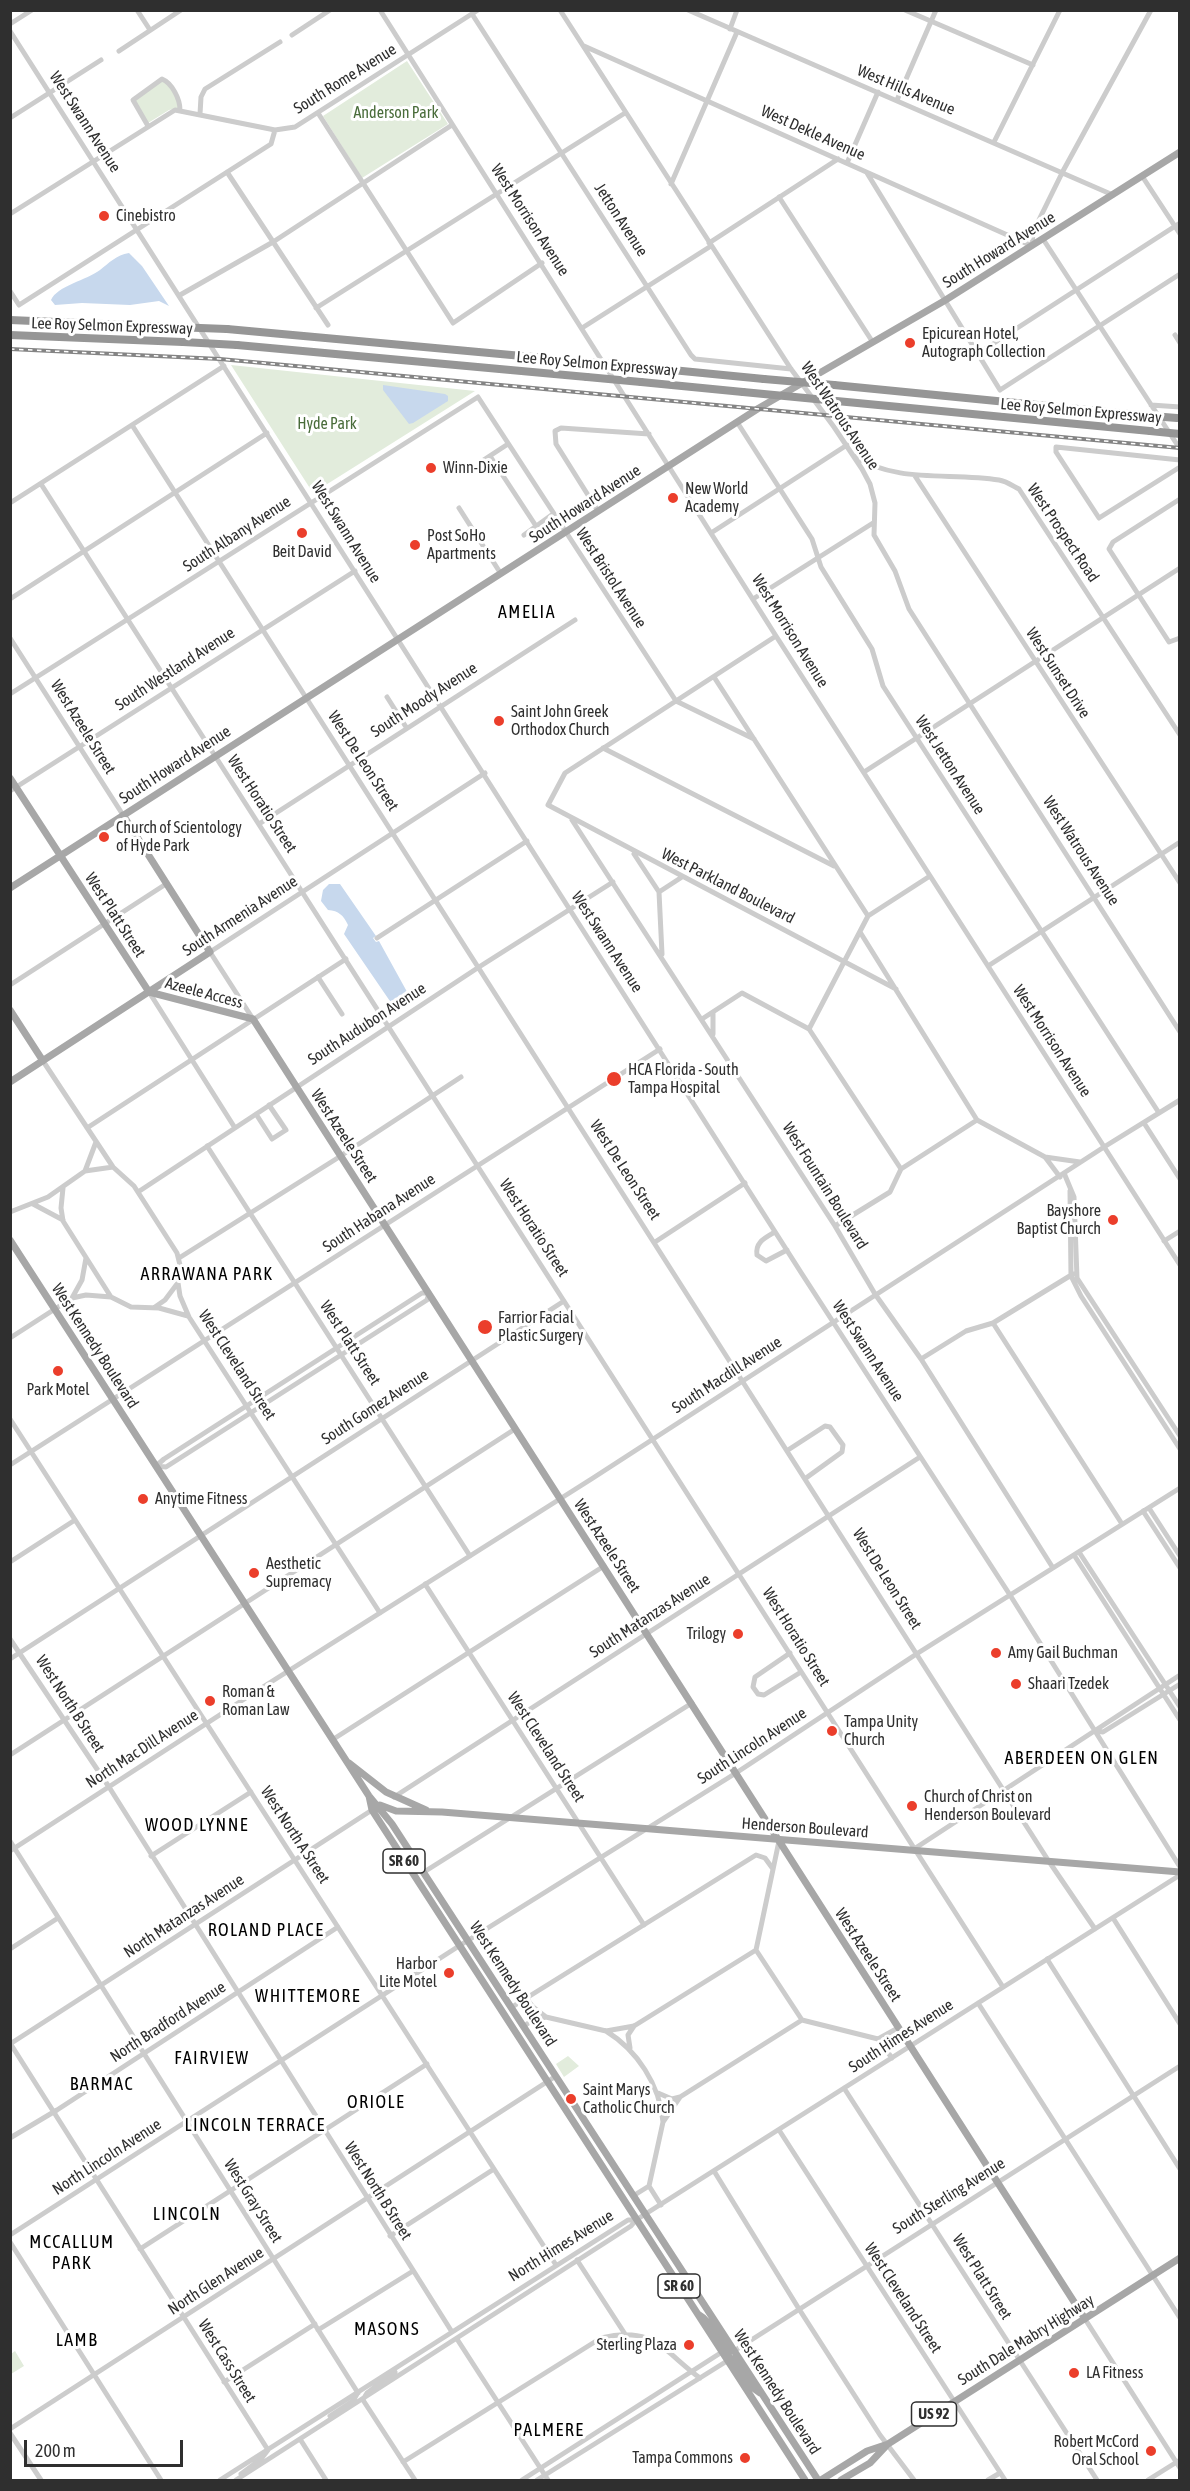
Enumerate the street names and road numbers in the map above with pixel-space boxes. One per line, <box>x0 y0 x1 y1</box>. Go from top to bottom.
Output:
street label: South Rome Avenue <box>290 40 400 118</box>
street label: West Hills Avenue <box>854 61 958 119</box>
street label: West Swann Avenue <box>45 68 125 176</box>
street label: West Dekle Avenue <box>758 101 868 165</box>
street label: West Morrison Avenue <box>487 160 573 280</box>
street label: Jetton Avenue <box>590 180 652 260</box>
street label: South Howard Avenue <box>939 208 1059 292</box>
street label: Lee Roy Selmon Expressway <box>31 314 193 338</box>
street label: Lee Roy Selmon Expressway <box>516 347 678 381</box>
street label: West Watrous Avenue <box>797 358 883 474</box>
street label: Lee Roy Selmon Expressway <box>1000 394 1162 428</box>
street label: South Howard Avenue <box>526 461 644 547</box>
street label: West Swann Avenue <box>307 478 385 586</box>
street label: West Prospect Road <box>1023 480 1103 586</box>
street label: South Albany Avenue <box>180 492 294 576</box>
street label: West Bristol Avenue <box>572 524 650 632</box>
street label: West Morrison Avenue <box>748 571 832 691</box>
street label: South Westland Avenue <box>112 623 238 715</box>
street label: West Sunset Drive <box>1022 624 1094 722</box>
street label: South Moody Avenue <box>367 658 481 742</box>
street label: West Azeele Street <box>46 676 120 778</box>
street label: West De Leon Street <box>324 707 402 815</box>
street label: West Jetton Avenue <box>911 712 989 818</box>
street label: South Howard Avenue <box>116 722 234 808</box>
street label: West Horatio Street <box>223 752 301 856</box>
street label: West Watrous Avenue <box>1039 793 1123 909</box>
street label: West Parkland Boulevard <box>658 844 798 928</box>
street label: West Platt Street <box>81 869 149 961</box>
street label: South Armenia Avenue <box>179 872 301 960</box>
street label: West Swann Avenue <box>567 888 647 996</box>
street label: Azeele Access <box>163 973 245 1013</box>
street label: South Audubon Avenue <box>304 979 430 1069</box>
street label: West Morrison Avenue <box>1009 981 1095 1101</box>
street label: West Azeele Street <box>307 1086 381 1186</box>
street label: West De Leon Street <box>586 1116 664 1224</box>
street label: West Fountain Boulevard <box>778 1119 872 1253</box>
street label: South Habana Avenue <box>319 1170 439 1256</box>
street label: West Horatio Street <box>495 1176 573 1280</box>
street label: West Kennedy Boulevard <box>47 1280 143 1412</box>
street label: West Platt Street <box>316 1297 384 1389</box>
street label: West Swann Avenue <box>828 1297 908 1405</box>
street label: West Cleveland Street <box>194 1306 280 1424</box>
street label: South Macdill Avenue <box>669 1332 785 1418</box>
street label: South Gomez Avenue <box>318 1365 432 1449</box>
street label: West Azeele Street <box>570 1496 644 1596</box>
street label: West De Leon Street <box>848 1525 926 1633</box>
street label: South Matanzas Avenue <box>586 1570 714 1662</box>
street label: West Horatio Street <box>758 1584 834 1690</box>
street label: West North B Street <box>32 1652 108 1756</box>
street label: West Cleveland Street <box>503 1688 589 1806</box>
street label: South Lincoln Avenue <box>694 1704 810 1788</box>
street label: North Mac Dill Avenue <box>82 1706 202 1792</box>
street label: West North A Street <box>256 1783 334 1887</box>
street label: Henderson Boulevard <box>741 1814 869 1842</box>
road number: SR 60 <box>383 1849 425 1873</box>
street label: North Matanzas Avenue <box>120 1870 248 1962</box>
street label: West Azeele Street <box>831 1905 905 2005</box>
street label: West Kennedy Boulevard <box>465 1918 561 2050</box>
street label: North Bradford Avenue <box>107 1978 229 2066</box>
street label: South Himes Avenue <box>845 1995 957 2077</box>
street label: North Lincoln Avenue <box>49 2115 165 2199</box>
street label: West North B Street <box>340 2139 416 2243</box>
street label: South Sterling Avenue <box>889 2154 1009 2238</box>
street label: West Gray Street <box>220 2156 286 2246</box>
street label: North Himes Avenue <box>505 2206 617 2286</box>
street label: West Platt Street <box>948 2231 1016 2323</box>
street label: West Cleveland Street <box>860 2239 946 2357</box>
street label: North Glen Avenue <box>165 2243 267 2319</box>
road number: SR 60 <box>658 2274 700 2298</box>
street label: South Dale Mabry Highway <box>954 2290 1098 2390</box>
street label: West Cass Street <box>194 2316 260 2406</box>
street label: West Kennedy Boulevard <box>729 2326 825 2458</box>
road number: US 92 <box>912 2402 956 2426</box>

